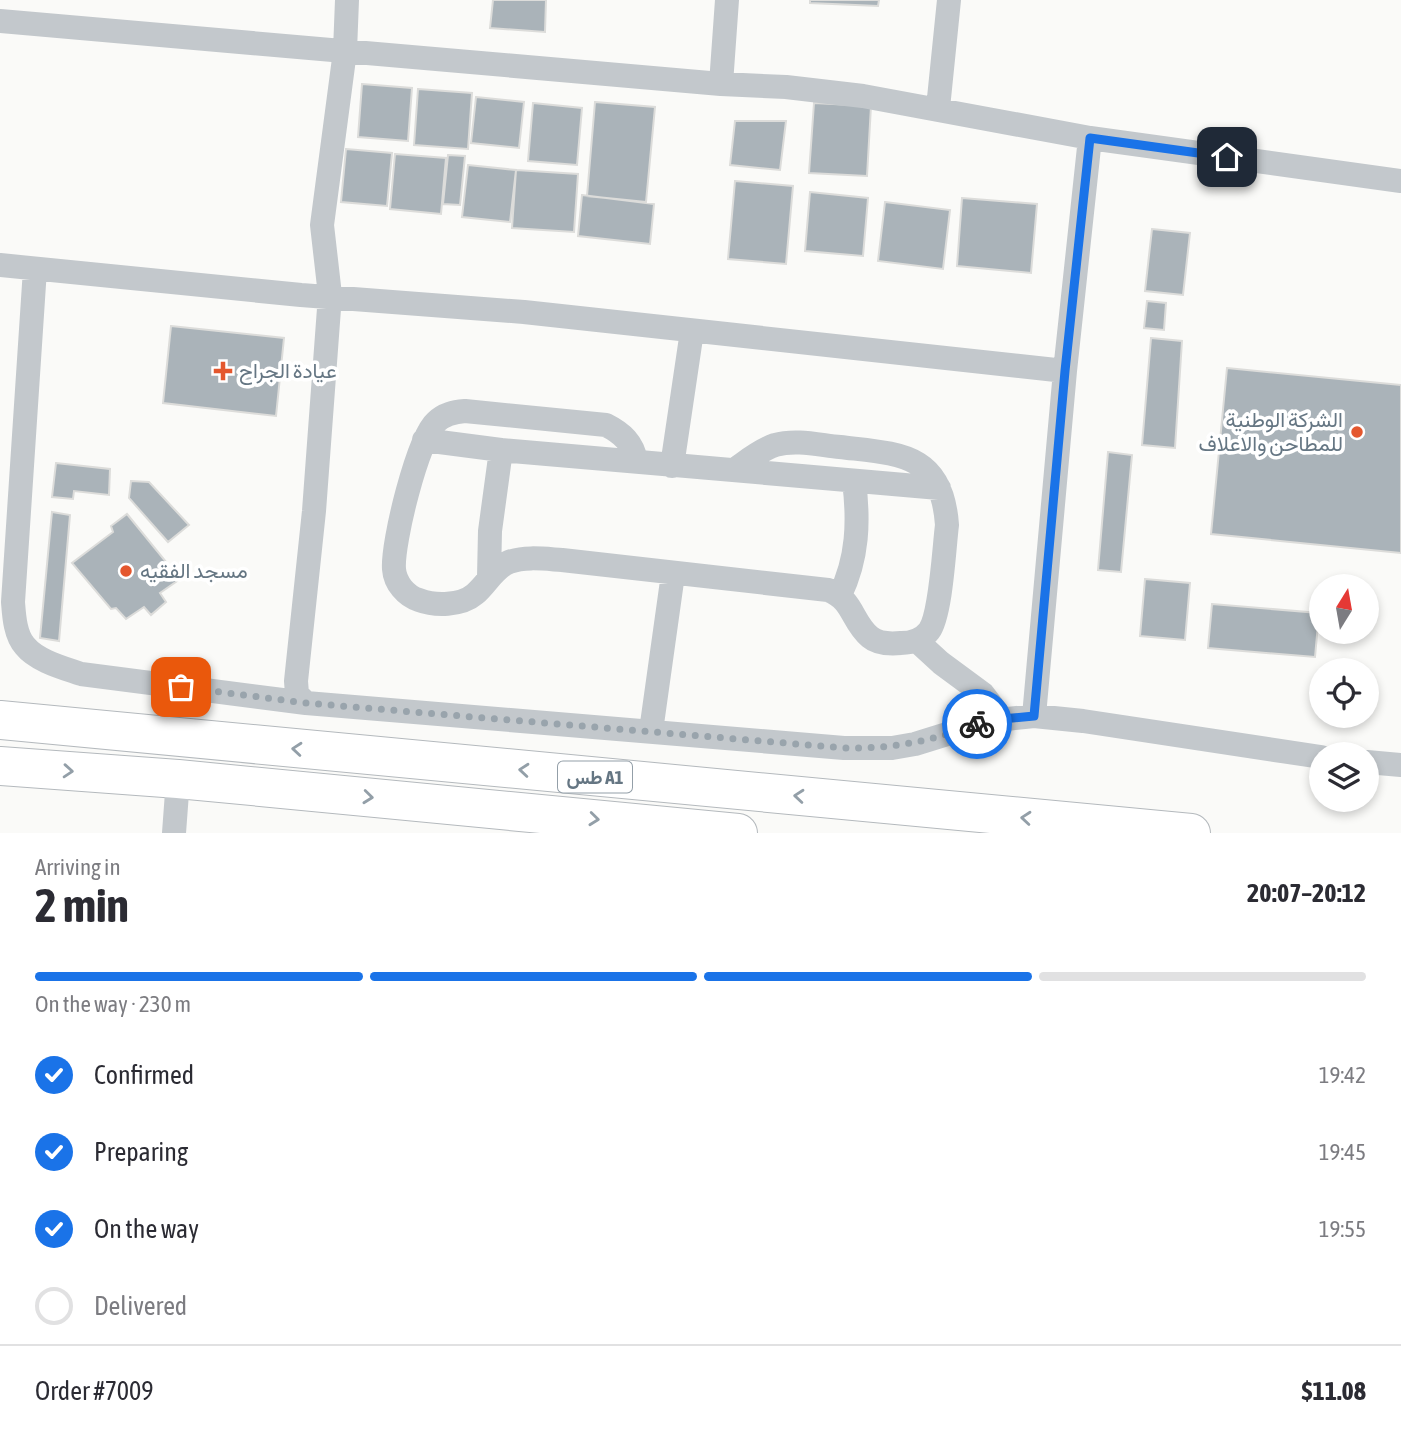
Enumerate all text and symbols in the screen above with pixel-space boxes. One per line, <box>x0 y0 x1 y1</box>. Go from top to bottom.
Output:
pin <box>1197 127 1257 187</box>
icon: home <box>1208 138 1246 176</box>
place label: عيادة الجراح <box>239 358 337 385</box>
marker: عيادة الجراح <box>213 361 233 381</box>
place label: الشركة الوطنية للمطاحن والاعلاف <box>1199 407 1343 457</box>
marker: الشركة الوطنية للمطاحن والاعلاف <box>1349 424 1365 440</box>
place label: مسجد الفقيه <box>140 558 248 583</box>
marker: مسجد الفقيه <box>118 563 134 579</box>
north arrow <box>1309 574 1379 644</box>
map controls <box>1309 574 1379 812</box>
pin <box>151 657 211 717</box>
button: locate <box>1309 658 1379 728</box>
icon: bag <box>162 668 200 706</box>
courier <box>942 689 1012 759</box>
icon: bike <box>958 705 996 743</box>
one-way arrow <box>291 741 303 756</box>
button: layers <box>1309 742 1379 812</box>
road number: طس A1 <box>558 762 632 792</box>
one-way arrow <box>63 763 74 778</box>
one-way arrow <box>518 763 529 778</box>
one-way arrow <box>363 789 374 804</box>
one-way arrow <box>793 789 804 804</box>
one-way arrow <box>1020 810 1031 825</box>
one-way arrow <box>589 811 600 826</box>
text: Arriving in <box>35 854 121 880</box>
text: 20:07–20:12 <box>1247 878 1366 908</box>
text: 2 min <box>35 879 129 932</box>
text: On the way · 230 m <box>35 991 191 1017</box>
icon: check <box>35 1056 73 1094</box>
text: Confirmed <box>94 1060 194 1090</box>
text: 19:42 <box>1319 1062 1366 1088</box>
icon: check <box>35 1133 73 1171</box>
text: Preparing <box>94 1137 188 1167</box>
text: 19:45 <box>1319 1139 1366 1165</box>
icon: check <box>35 1210 73 1248</box>
text: On the way <box>94 1214 199 1244</box>
text: 19:55 <box>1319 1216 1366 1242</box>
text: Delivered <box>94 1291 187 1321</box>
text: Order #7009 <box>35 1376 154 1406</box>
text: $11.08 <box>1302 1376 1366 1406</box>

